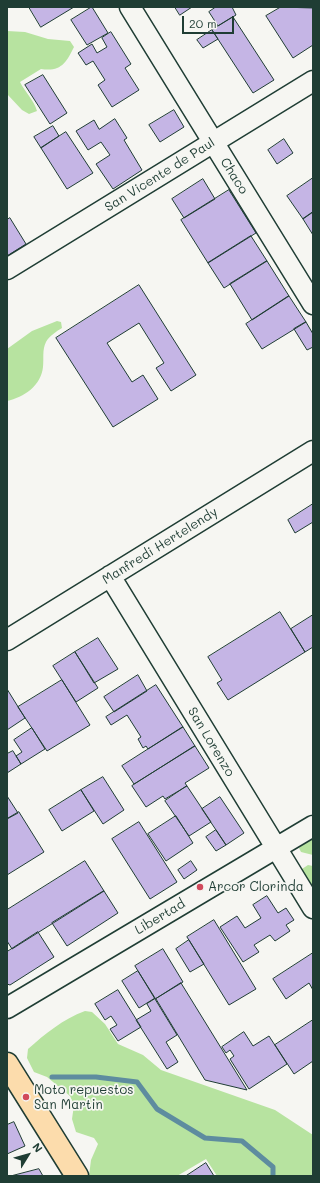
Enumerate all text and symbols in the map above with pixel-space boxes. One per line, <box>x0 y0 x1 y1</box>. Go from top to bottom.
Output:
scale bar <box>184 8 236 34</box>
text: 20 m <box>189 15 217 31</box>
street label: San Vicente de Paul <box>102 135 218 215</box>
street label: Chaco <box>217 155 251 197</box>
street label: Manfredi Hertelendy <box>100 504 220 588</box>
street label: San Lorenzo <box>184 705 238 779</box>
place label: Arcor Clorinda <box>208 879 304 895</box>
marker: Arcor Clorinda <box>195 882 205 892</box>
street label: Libertad <box>132 896 188 938</box>
place label: Moto repuestos San Martin <box>34 1082 133 1113</box>
marker: Moto repuestos San Martin <box>21 1092 31 1102</box>
north arrow <box>8 1135 48 1175</box>
text: N <box>29 1140 46 1155</box>

